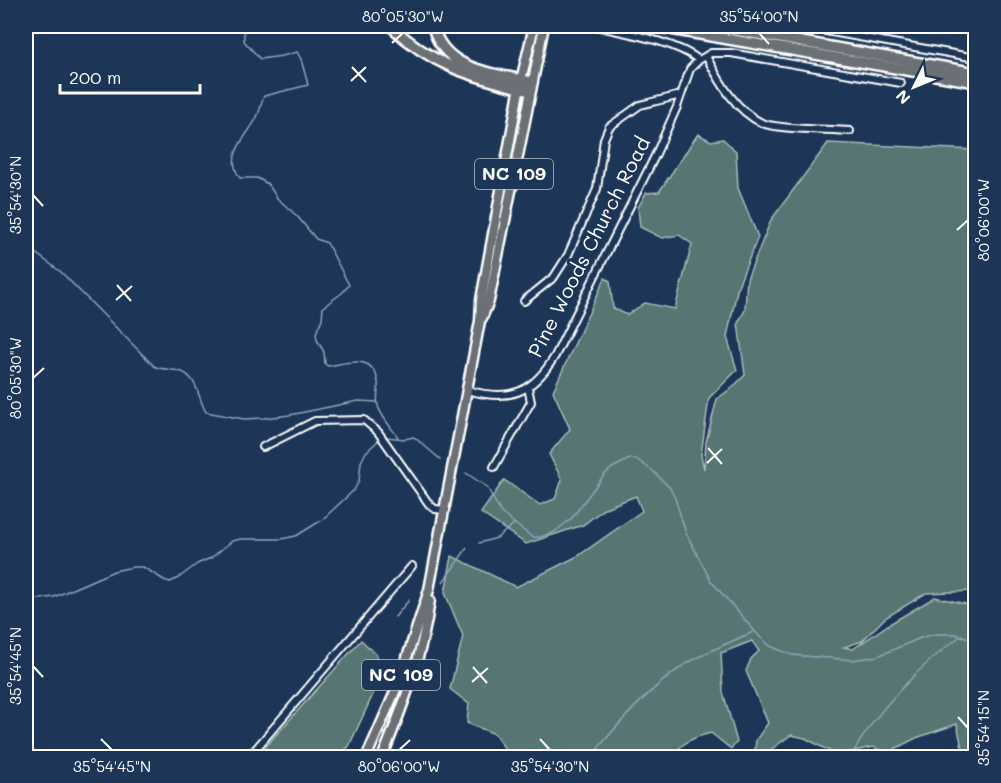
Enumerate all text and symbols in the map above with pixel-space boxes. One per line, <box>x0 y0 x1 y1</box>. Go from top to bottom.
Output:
text: 80°05'30"W <box>362 6 444 26</box>
text: 35°54'00"N <box>719 6 799 26</box>
scale bar <box>60 57 200 95</box>
north arrow <box>884 57 944 117</box>
text: 200 m <box>69 65 121 89</box>
text: N <box>891 86 914 109</box>
street label: Pine Woods Church Road <box>521 132 655 361</box>
text: 35°54'30"N <box>5 156 25 234</box>
road number: NC 109 <box>475 159 553 189</box>
text: 80°06'00"W <box>973 179 993 261</box>
text: 80°05'30"W <box>5 337 25 419</box>
text: 35°54'45"N <box>5 627 25 705</box>
road number: NC 109 <box>362 660 440 690</box>
text: 35°54'15"N <box>973 690 993 766</box>
text: 35°54'45"N <box>73 756 151 776</box>
text: 80°06'00"W <box>358 756 440 776</box>
text: 35°54'30"N <box>511 756 589 776</box>

